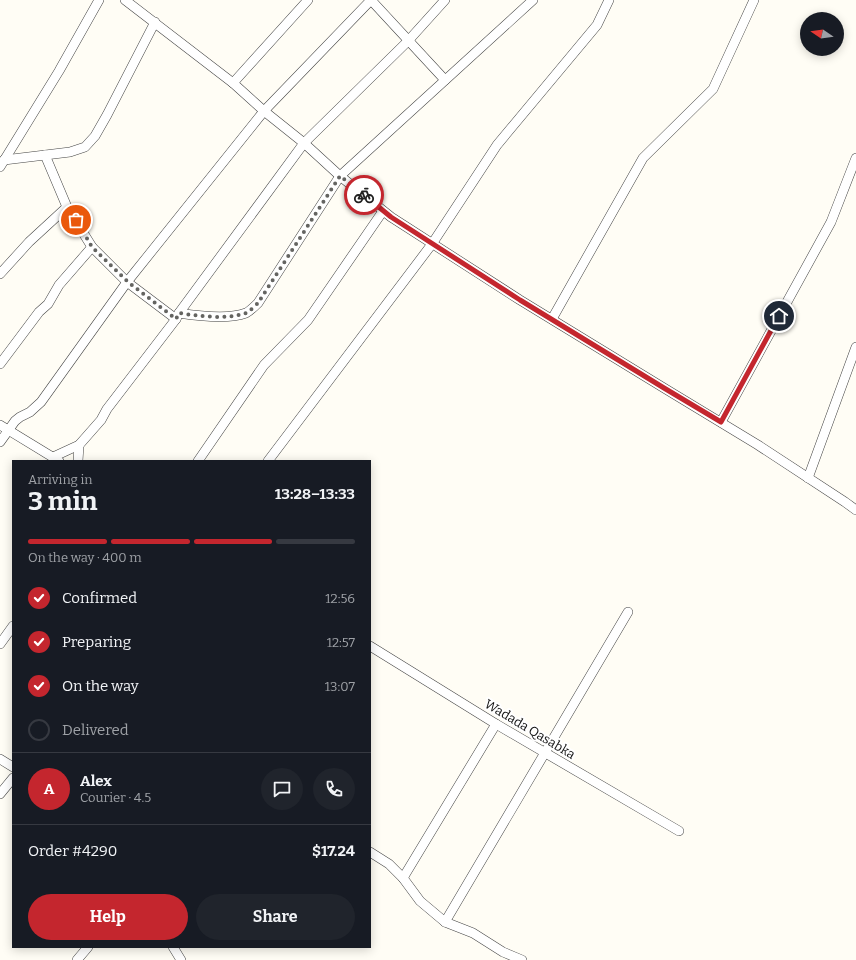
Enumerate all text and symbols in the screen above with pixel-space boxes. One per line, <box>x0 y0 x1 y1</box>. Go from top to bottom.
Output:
north arrow <box>800 12 844 56</box>
map controls <box>800 12 844 56</box>
courier <box>344 175 384 215</box>
icon: bike <box>353 184 375 206</box>
pin <box>59 203 93 237</box>
icon: bag <box>65 209 87 231</box>
pin <box>762 299 796 333</box>
icon: home <box>768 305 790 327</box>
text: Arriving in <box>28 472 93 487</box>
text: 13:28–13:33 <box>275 485 355 503</box>
text: 3 min <box>28 486 97 517</box>
text: On the way · 400 m <box>28 550 142 565</box>
icon: check <box>28 587 50 609</box>
text: Confirmed <box>62 589 137 607</box>
text: 12:56 <box>325 591 355 606</box>
icon: check <box>28 631 50 653</box>
text: Preparing <box>62 633 131 651</box>
text: 12:57 <box>327 635 355 650</box>
icon: check <box>28 675 50 697</box>
text: On the way <box>62 677 139 695</box>
text: 13:07 <box>325 679 355 694</box>
street label: Wadada Qasabka <box>482 696 578 762</box>
text: Delivered <box>62 721 129 739</box>
button: chat <box>261 768 303 810</box>
button: phone <box>313 768 355 810</box>
text: Alex <box>80 772 112 790</box>
text: A <box>44 780 54 798</box>
text: Courier · 4.5 <box>80 790 151 805</box>
text: Order #4290 <box>28 842 117 860</box>
text: $17.24 <box>312 842 355 860</box>
button: Help <box>28 894 188 940</box>
button: Share <box>196 894 355 940</box>

